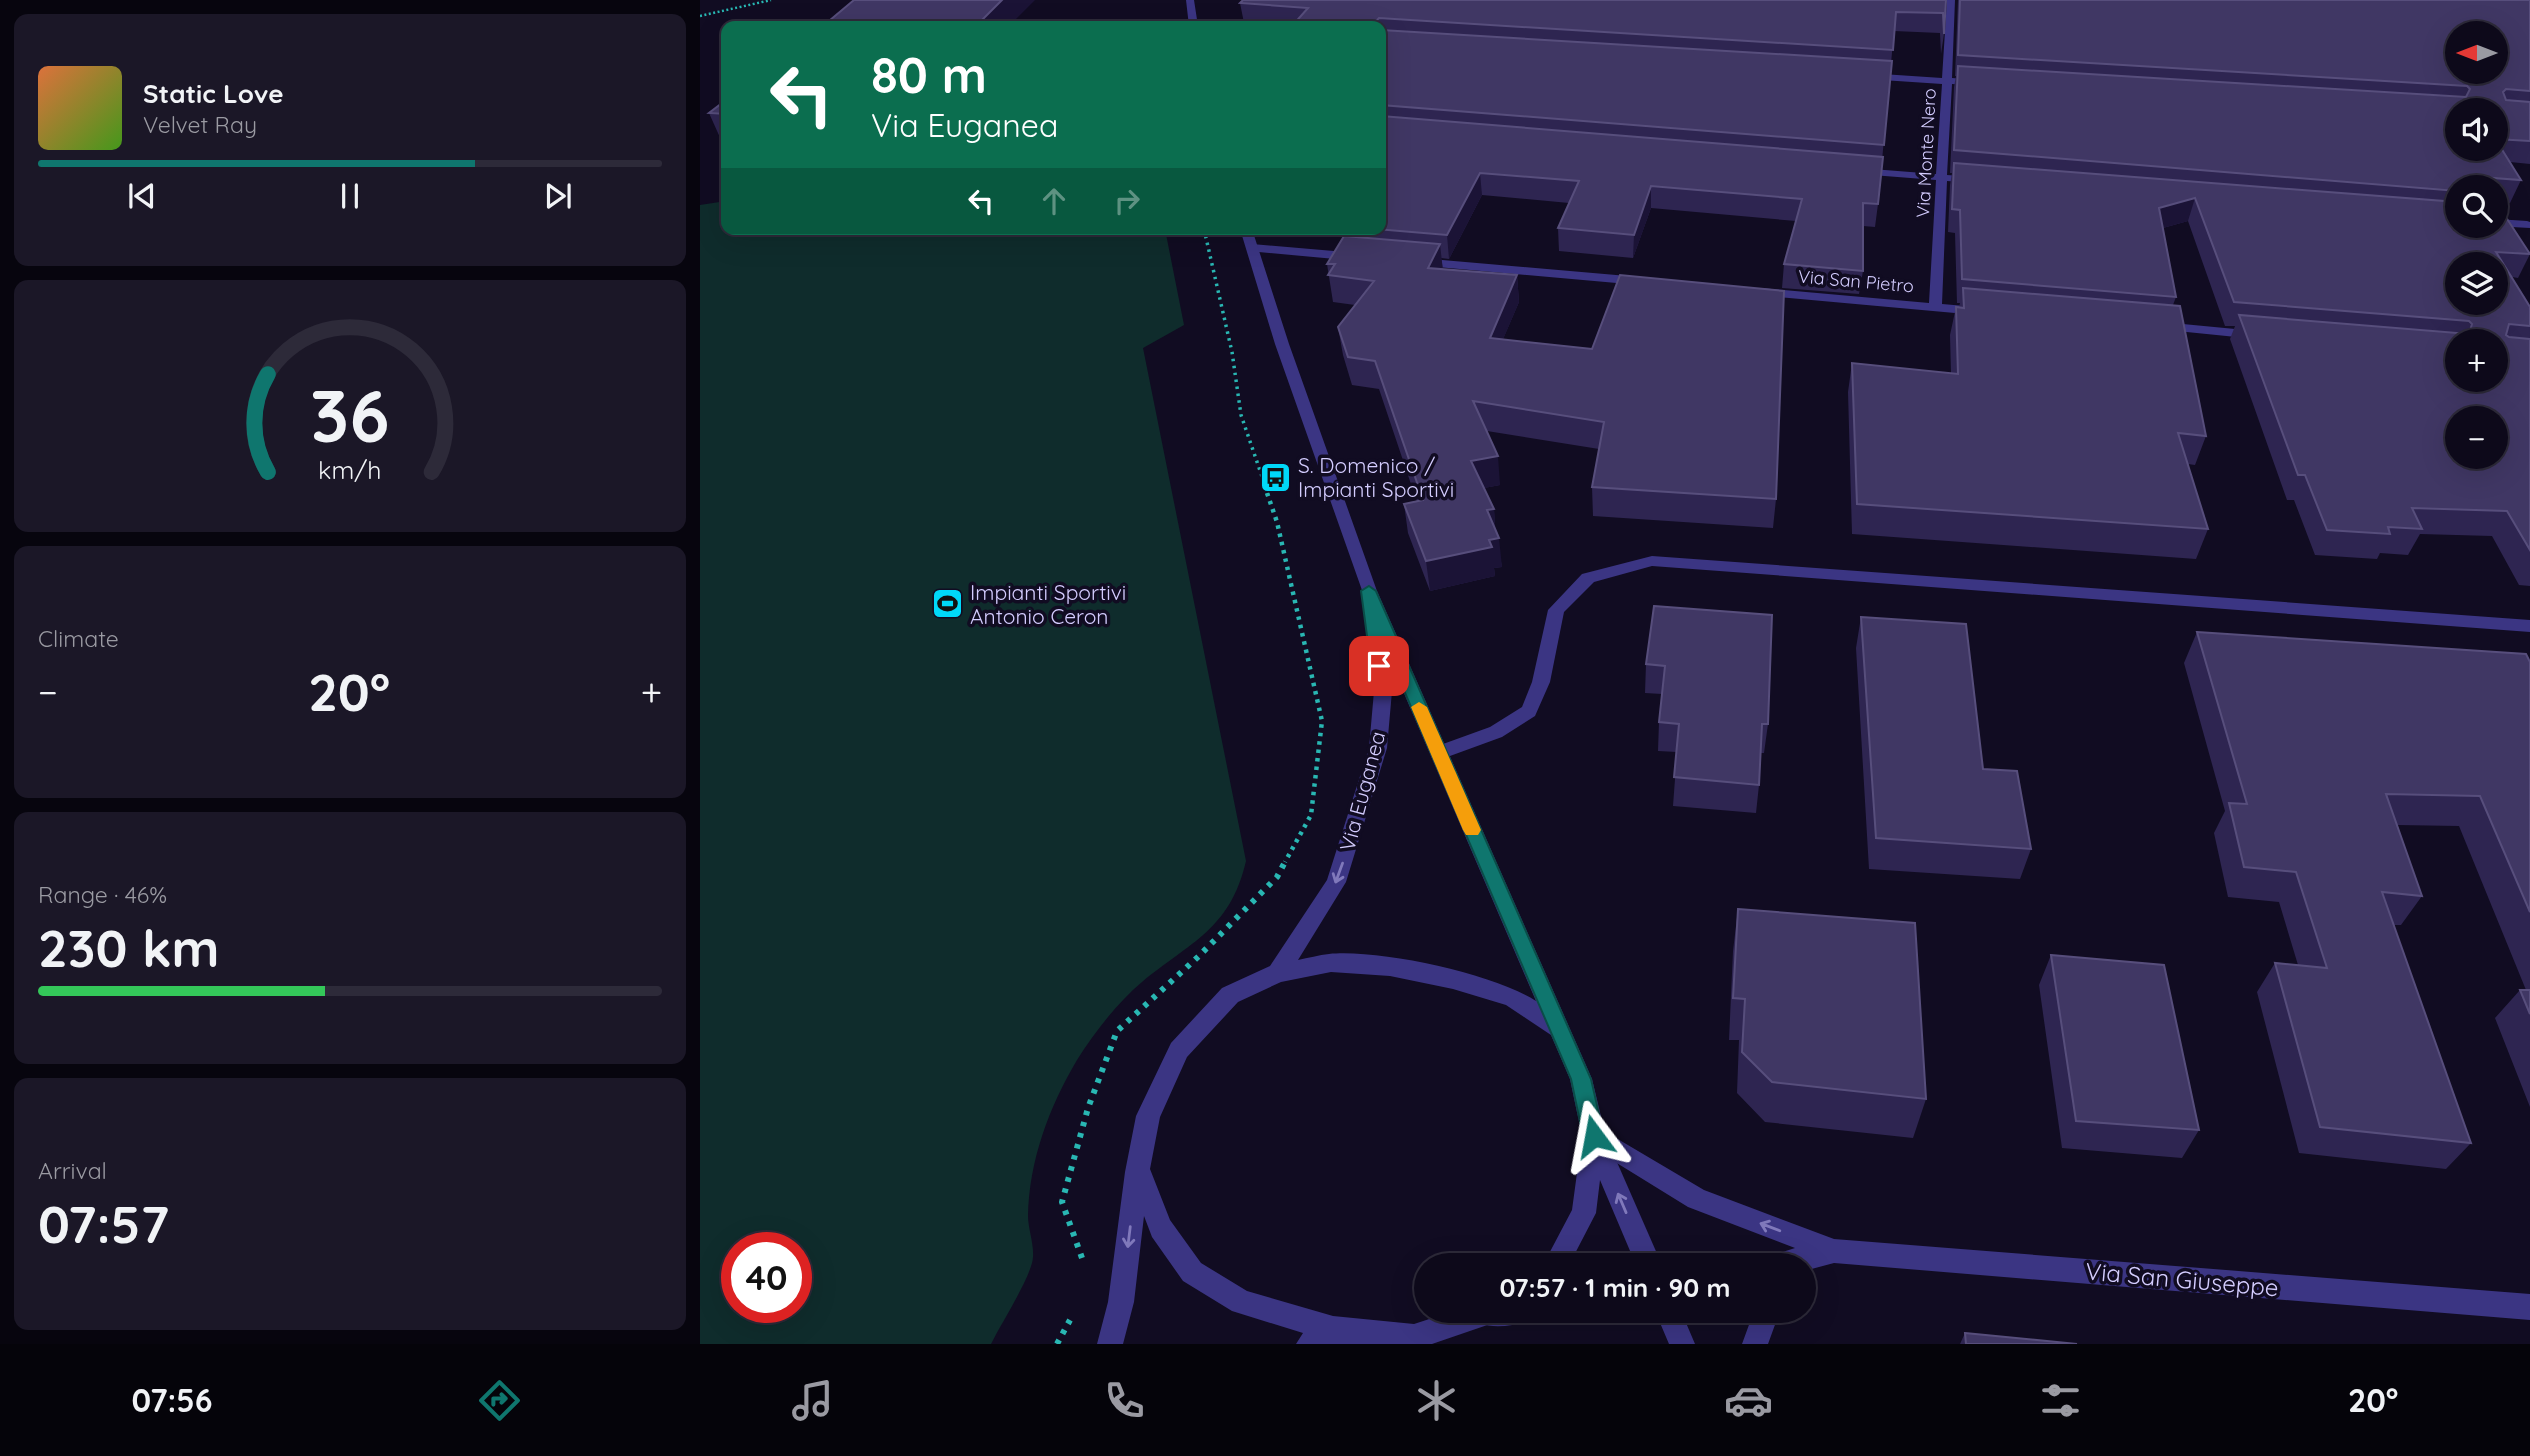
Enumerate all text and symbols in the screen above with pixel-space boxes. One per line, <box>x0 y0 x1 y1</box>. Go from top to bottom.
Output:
north arrow <box>2445 21 2508 84</box>
map controls <box>2445 21 2508 469</box>
text: 80 m <box>871 44 987 105</box>
icon: left <box>756 49 847 140</box>
text: Static Love <box>143 77 284 110</box>
street label: Via Monte Nero <box>1911 88 1941 218</box>
button: sound <box>2445 98 2508 161</box>
text: Via Euganea <box>871 105 1058 145</box>
text: Velvet Ray <box>143 110 257 139</box>
button: search <box>2445 175 2508 238</box>
icon: previous <box>123 177 161 215</box>
icon: pause <box>331 177 369 215</box>
icon: next <box>539 177 577 215</box>
icon: left <box>962 182 1000 220</box>
icon: ahead <box>1035 182 1073 220</box>
icon: right <box>1108 182 1146 220</box>
button: layers <box>2445 252 2508 315</box>
street label: Via San Pietro <box>1797 264 1915 298</box>
button: + <box>2445 329 2508 392</box>
text: 36 <box>310 369 390 460</box>
button: − <box>2445 406 2508 469</box>
place label: S. Domenico / Impianti Sportivi <box>1298 452 1454 502</box>
text: km/h <box>318 454 382 485</box>
bus stop icon: S. Domenico / Impianti Sportivi <box>1258 460 1292 494</box>
place label: Impianti Sportivi Antonio Ceron <box>970 579 1126 629</box>
sports icon: Impianti Sportivi Antonio Ceron <box>930 587 964 621</box>
text: Climate <box>38 624 119 653</box>
pin <box>1349 636 1409 696</box>
icon: arrive <box>1360 647 1398 685</box>
text: 20° <box>308 659 390 724</box>
text: − <box>38 668 58 716</box>
text: + <box>641 668 662 716</box>
street label: Via Euganea <box>1334 728 1390 854</box>
one-way arrow <box>1332 861 1344 883</box>
text: Range · 46% <box>38 880 167 909</box>
text: 230 km <box>38 915 220 980</box>
position arrow <box>1557 1099 1631 1173</box>
text: Arrival <box>38 1156 107 1185</box>
text: 07:57 <box>38 1191 169 1256</box>
one-way arrow <box>1615 1192 1628 1214</box>
one-way arrow <box>1759 1220 1781 1232</box>
one-way arrow <box>1123 1225 1136 1248</box>
speed limit sign: 40 <box>721 1232 812 1323</box>
street label: Via San Giuseppe <box>2084 1256 2280 1302</box>
text: 07:57 · 1 min · 90 m <box>1499 1271 1731 1304</box>
icon: directions <box>475 1376 524 1425</box>
icon: music <box>788 1376 837 1425</box>
icon: phone <box>1100 1376 1149 1425</box>
icon: climate <box>1412 1376 1461 1425</box>
icon: car <box>1724 1376 1773 1425</box>
icon: filters <box>2036 1376 2085 1425</box>
text: 07:56 <box>132 1380 212 1420</box>
text: 20° <box>2348 1380 2398 1420</box>

